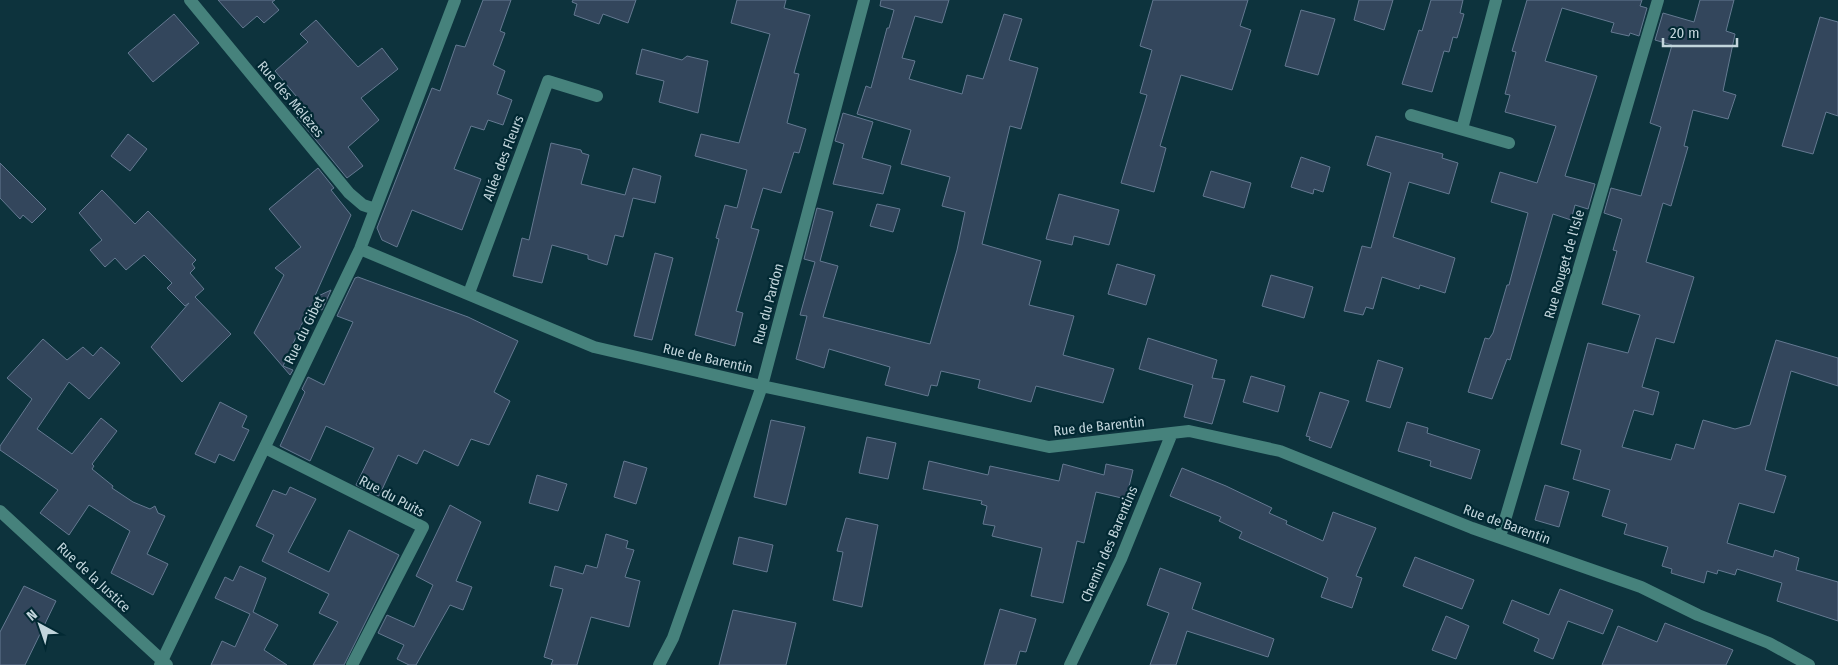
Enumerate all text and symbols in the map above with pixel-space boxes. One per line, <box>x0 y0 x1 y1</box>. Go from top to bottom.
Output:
scale bar <box>1663 15 1737 47</box>
text: 20 m <box>1670 24 1700 42</box>
street label: Rue des Mélèzes <box>254 58 328 141</box>
street label: Allée des Fleurs <box>479 113 528 203</box>
street label: Rue Rouget de l'Isle <box>1541 208 1588 321</box>
street label: Rue du Pardon <box>749 262 787 347</box>
street label: Rue du Gibet <box>281 293 328 367</box>
street label: Rue de Barentin <box>661 340 754 377</box>
street label: Rue de Barentin <box>1053 413 1146 440</box>
street label: Rue du Puits <box>356 472 427 521</box>
street label: Chemin des Barentins <box>1077 483 1142 605</box>
street label: Rue de Barentin <box>1461 501 1553 548</box>
street label: Rue de la Justice <box>53 539 134 616</box>
north arrow <box>15 600 65 650</box>
text: N <box>23 606 41 625</box>

